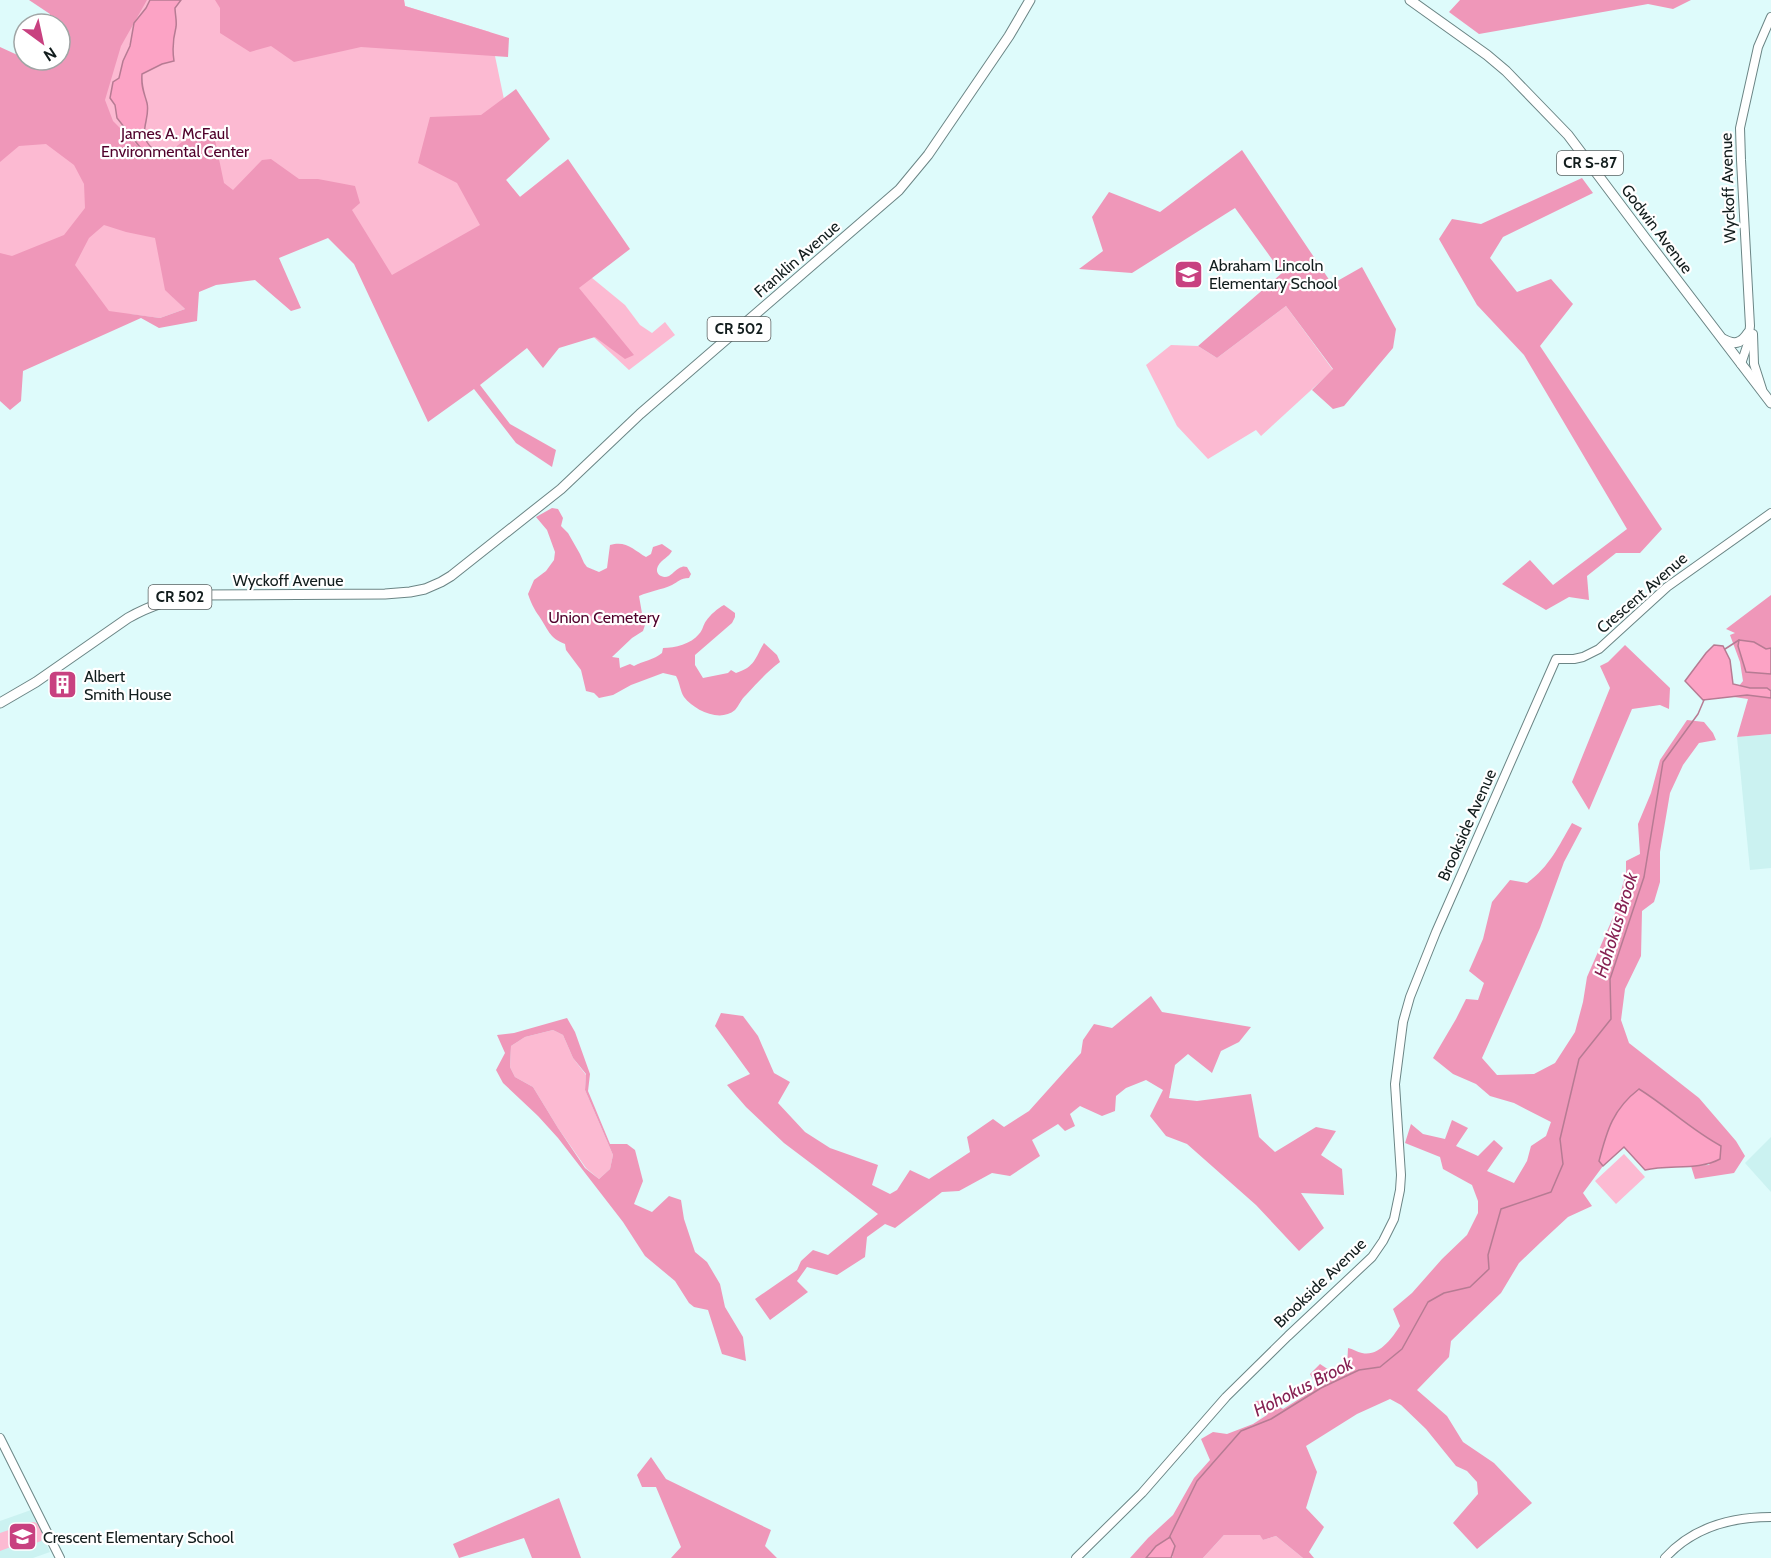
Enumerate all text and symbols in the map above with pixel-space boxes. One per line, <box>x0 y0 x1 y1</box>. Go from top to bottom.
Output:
north arrow <box>12 12 72 72</box>
text: N <box>40 43 60 65</box>
park label: James A. McFaul Environmental Center <box>101 124 250 161</box>
street label: Wyckoff Avenue <box>1717 132 1739 244</box>
road number: CR S-87 <box>1557 151 1623 175</box>
street label: Godwin Avenue <box>1617 181 1697 277</box>
street label: Franklin Avenue <box>750 217 844 301</box>
place label: Abraham Lincoln Elementary School <box>1209 256 1337 293</box>
school or university icon: Abraham Lincoln Elementary School <box>1172 258 1204 290</box>
road number: CR 502 <box>708 317 771 341</box>
street label: Crescent Avenue <box>1593 549 1691 637</box>
street label: Wyckoff Avenue <box>233 571 343 590</box>
road number: CR 502 <box>148 585 212 609</box>
park label: Union Cemetery <box>548 608 660 627</box>
place label: Albert Smith House <box>84 667 171 704</box>
building icon: Albert Smith House <box>47 669 79 701</box>
street label: Brookside Avenue <box>1434 766 1500 884</box>
water label: Hohokus Brook <box>1590 869 1643 980</box>
street label: Brookside Avenue <box>1270 1234 1370 1332</box>
water label: Hohokus Brook <box>1250 1352 1358 1421</box>
school or university icon: Crescent Elementary School <box>6 1521 38 1553</box>
place label: Crescent Elementary School <box>43 1528 234 1547</box>

